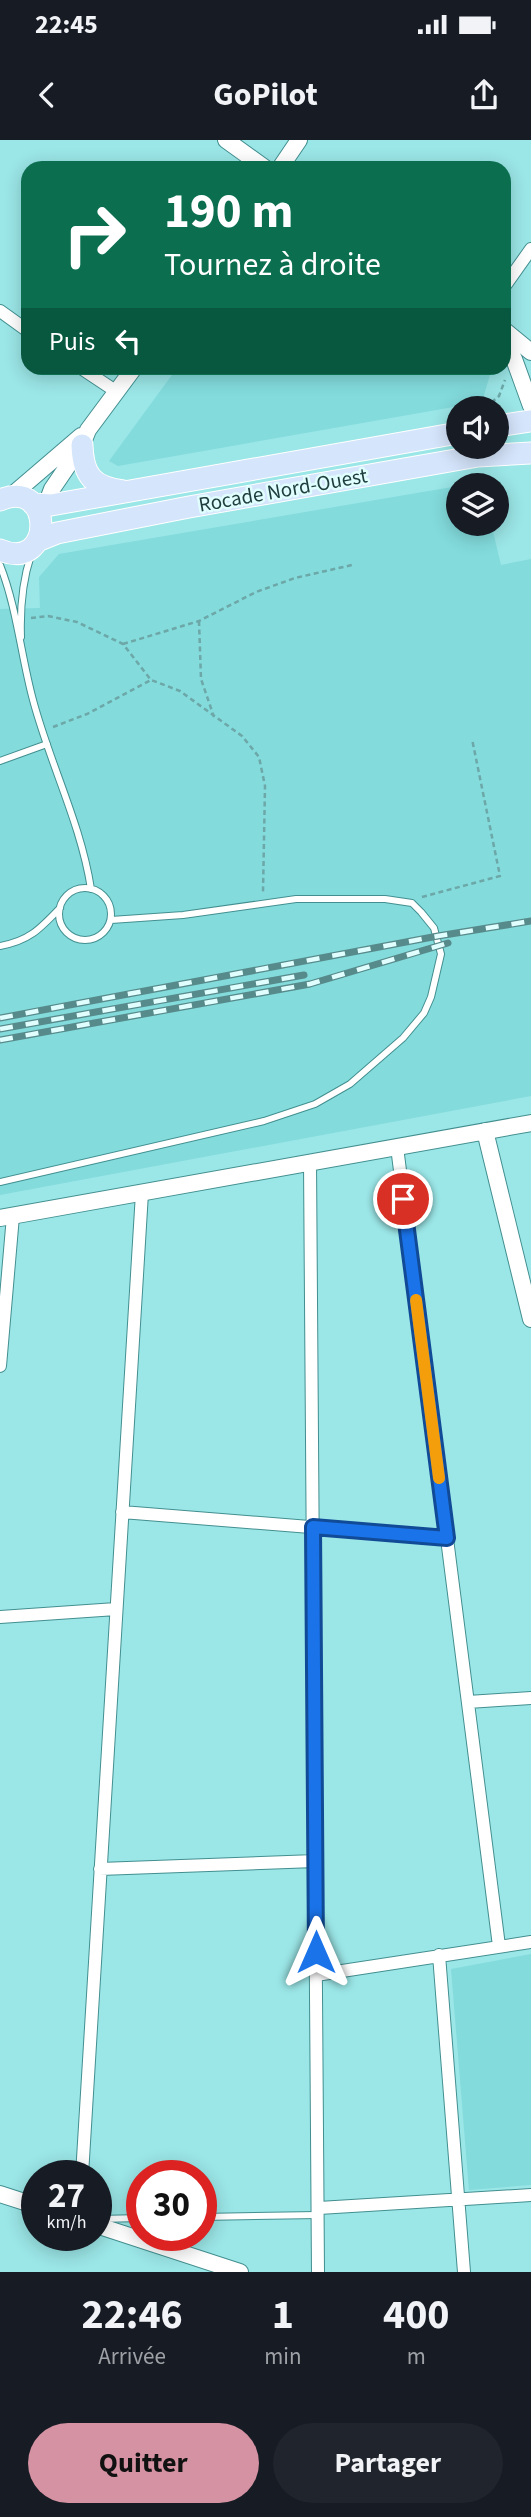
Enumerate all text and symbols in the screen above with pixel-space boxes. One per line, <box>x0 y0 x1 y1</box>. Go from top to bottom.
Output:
text: 22:45 <box>35 6 98 43</box>
text: GoPilot <box>213 72 318 118</box>
icon: back <box>28 76 66 114</box>
icon: share <box>465 76 503 114</box>
text: 190 m <box>164 177 293 247</box>
icon: right <box>49 189 140 280</box>
text: Tournez à droite <box>164 242 381 288</box>
icon: left <box>109 322 147 360</box>
text: Puis <box>49 323 95 360</box>
map controls <box>446 396 509 536</box>
button: sound <box>446 396 509 459</box>
street label: Rocade Nord-Ouest <box>196 460 370 520</box>
button: layers <box>446 473 509 536</box>
pin <box>373 1169 433 1229</box>
icon: arrive <box>384 1180 422 1218</box>
position arrow <box>279 1915 353 1989</box>
speed limit sign: 30 <box>126 2160 217 2251</box>
text: 27 <box>48 2171 85 2221</box>
text: km/h <box>47 2210 86 2235</box>
text: 22:46 <box>81 2285 183 2345</box>
text: 1 <box>272 2285 294 2345</box>
text: 400 <box>383 2285 450 2345</box>
text: Arrivée <box>98 2340 166 2373</box>
text: min <box>264 2340 302 2373</box>
text: m <box>407 2340 426 2373</box>
button: Quitter <box>28 2423 259 2503</box>
button: Partager <box>273 2423 503 2503</box>

